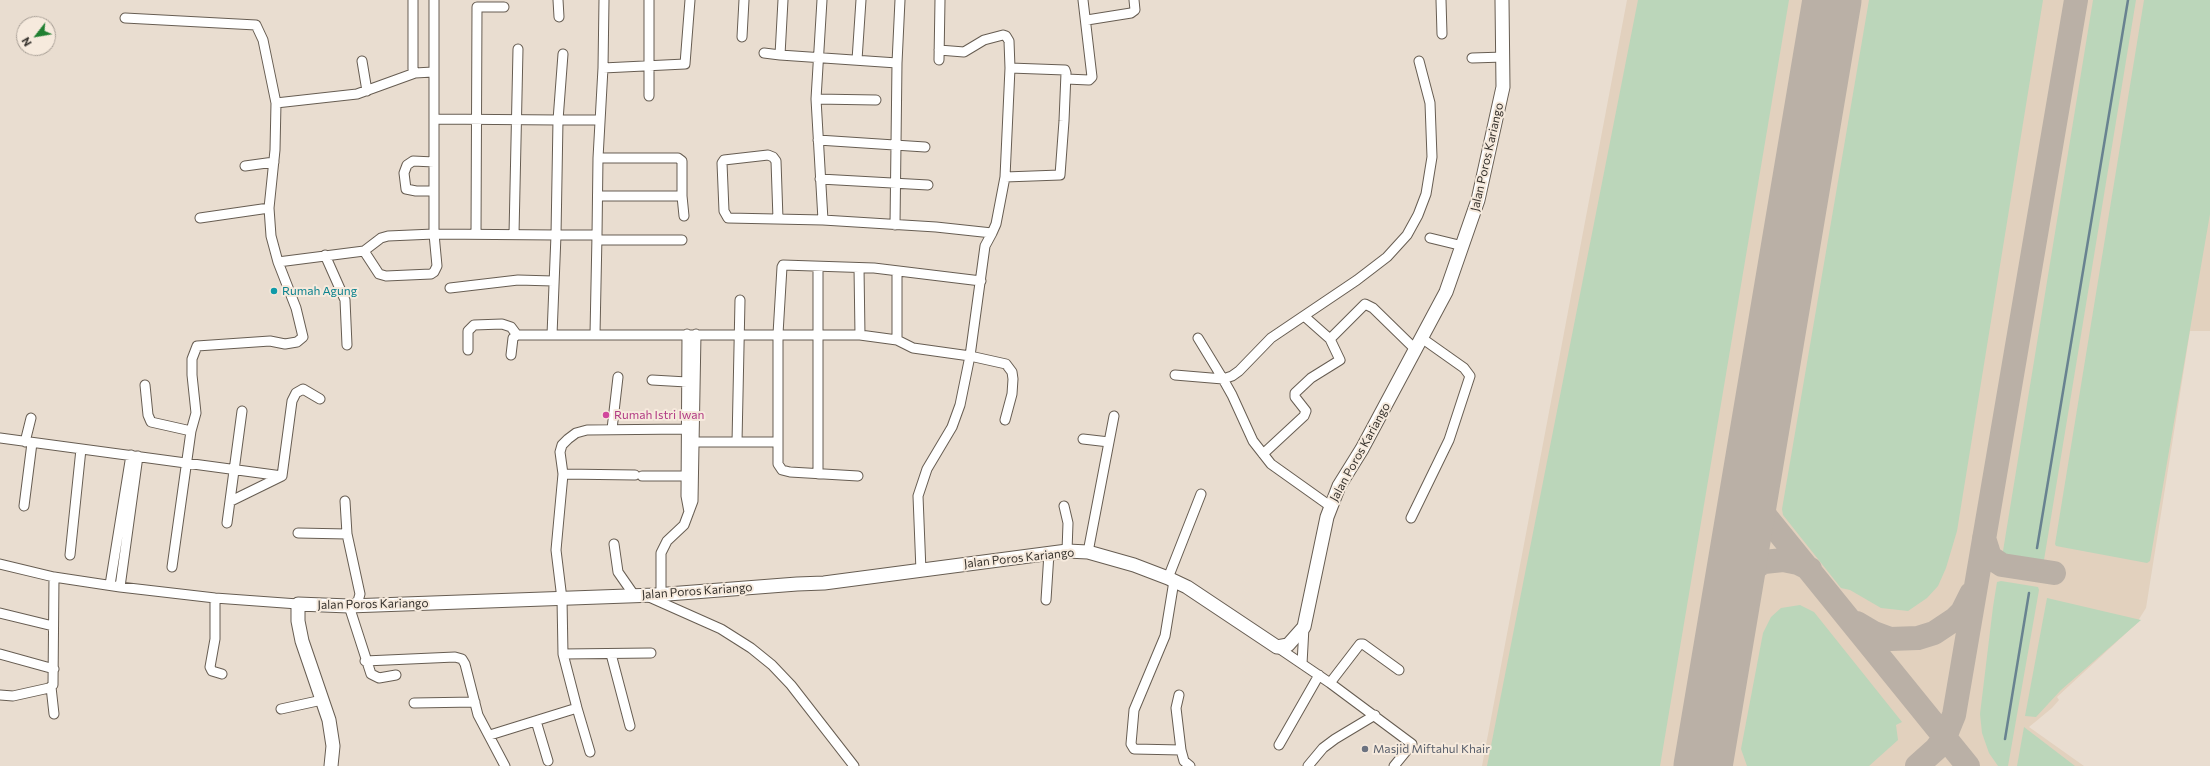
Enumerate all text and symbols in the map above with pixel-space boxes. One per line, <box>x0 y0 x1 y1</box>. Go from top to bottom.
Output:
north arrow <box>16 16 56 56</box>
text: N <box>18 35 34 49</box>
street label: Jalan Poros Kariango <box>1467 101 1507 213</box>
place label: Rumah Agung <box>282 284 357 298</box>
marker: Rumah Agung <box>269 286 279 296</box>
street label: Jalan Poros Kariango <box>1327 400 1393 504</box>
place label: Rumah Istri Iwan <box>614 408 704 422</box>
marker: Rumah Istri Iwan <box>601 410 611 420</box>
street label: Jalan Poros Kariango <box>963 545 1075 571</box>
street label: Jalan Poros Kariango <box>641 580 753 602</box>
street label: Jalan Poros Kariango <box>317 596 429 612</box>
place label: Masjid Miftahul Khair <box>1373 742 1490 756</box>
marker: Masjid Miftahul Khair <box>1360 744 1370 754</box>

